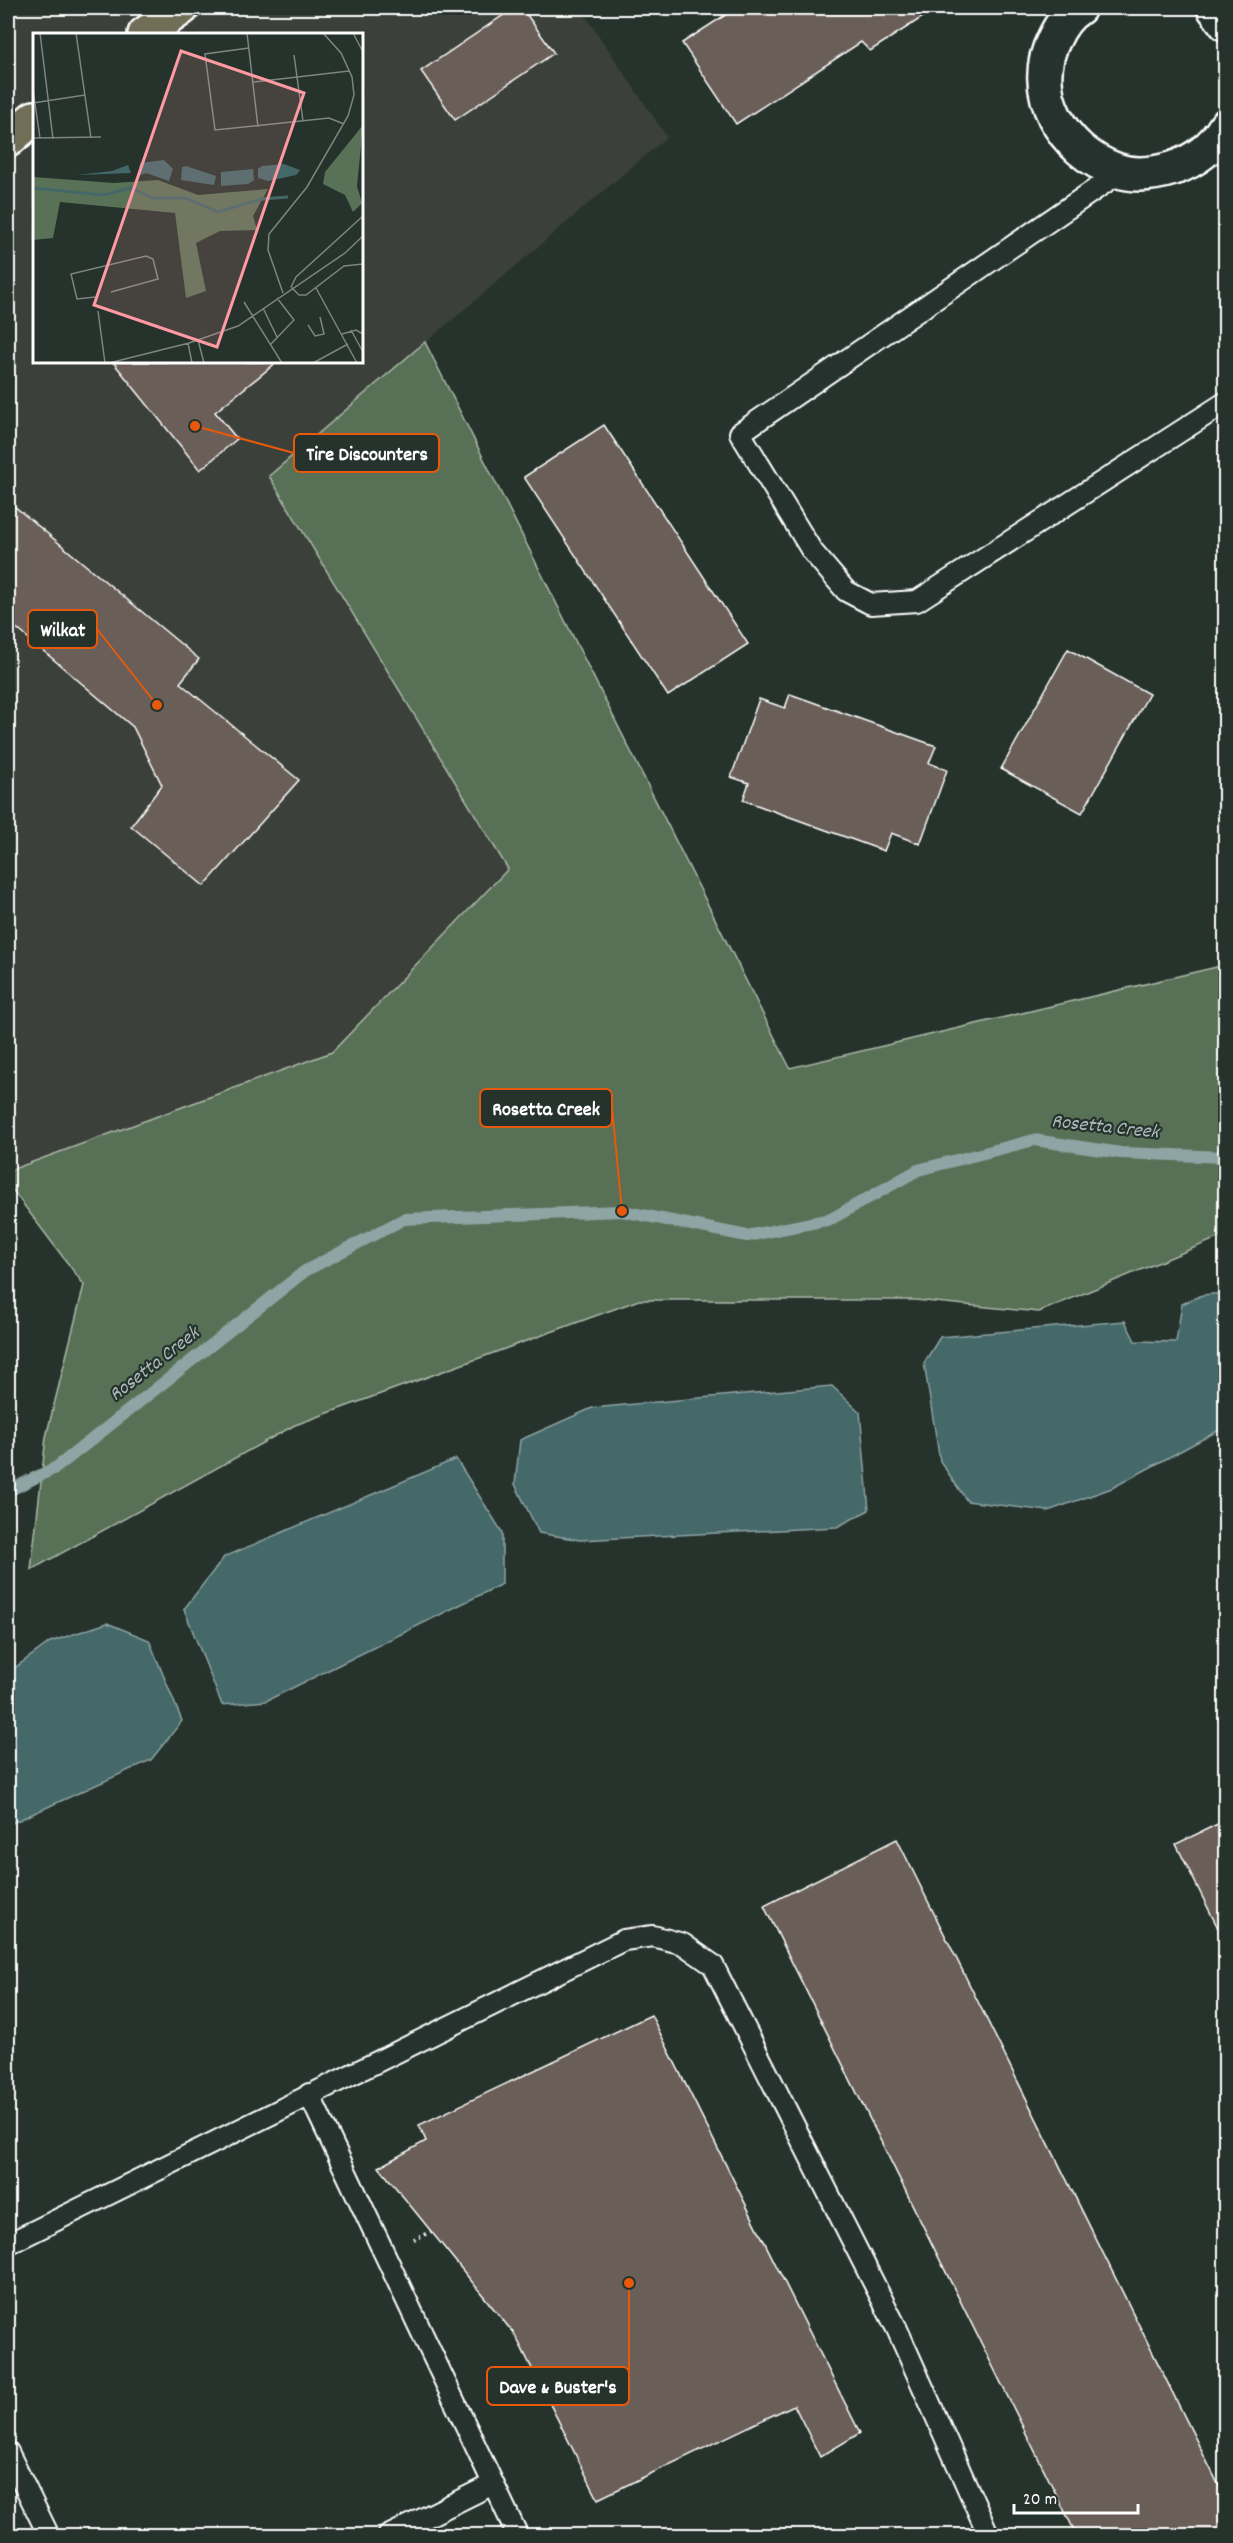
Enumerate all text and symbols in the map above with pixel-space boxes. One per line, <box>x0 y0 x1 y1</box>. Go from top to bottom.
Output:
inset map <box>33 33 363 363</box>
callout: Tire Discounters <box>294 434 439 472</box>
text: Tire Discounters <box>306 442 428 470</box>
callout: Wilkat <box>28 610 97 648</box>
text: Wilkat <box>41 618 86 646</box>
callout: Rosetta Creek <box>480 1089 612 1127</box>
text: Rosetta Creek <box>492 1097 600 1125</box>
water label: Rosetta Creek <box>1050 1108 1162 1148</box>
water label: Rosetta Creek <box>104 1320 207 1409</box>
callout: Dave & Buster's <box>487 2367 629 2405</box>
text: Dave & Buster's <box>499 2375 617 2403</box>
scale bar <box>1014 2477 1138 2515</box>
text: 20 m <box>1023 2488 1057 2513</box>

